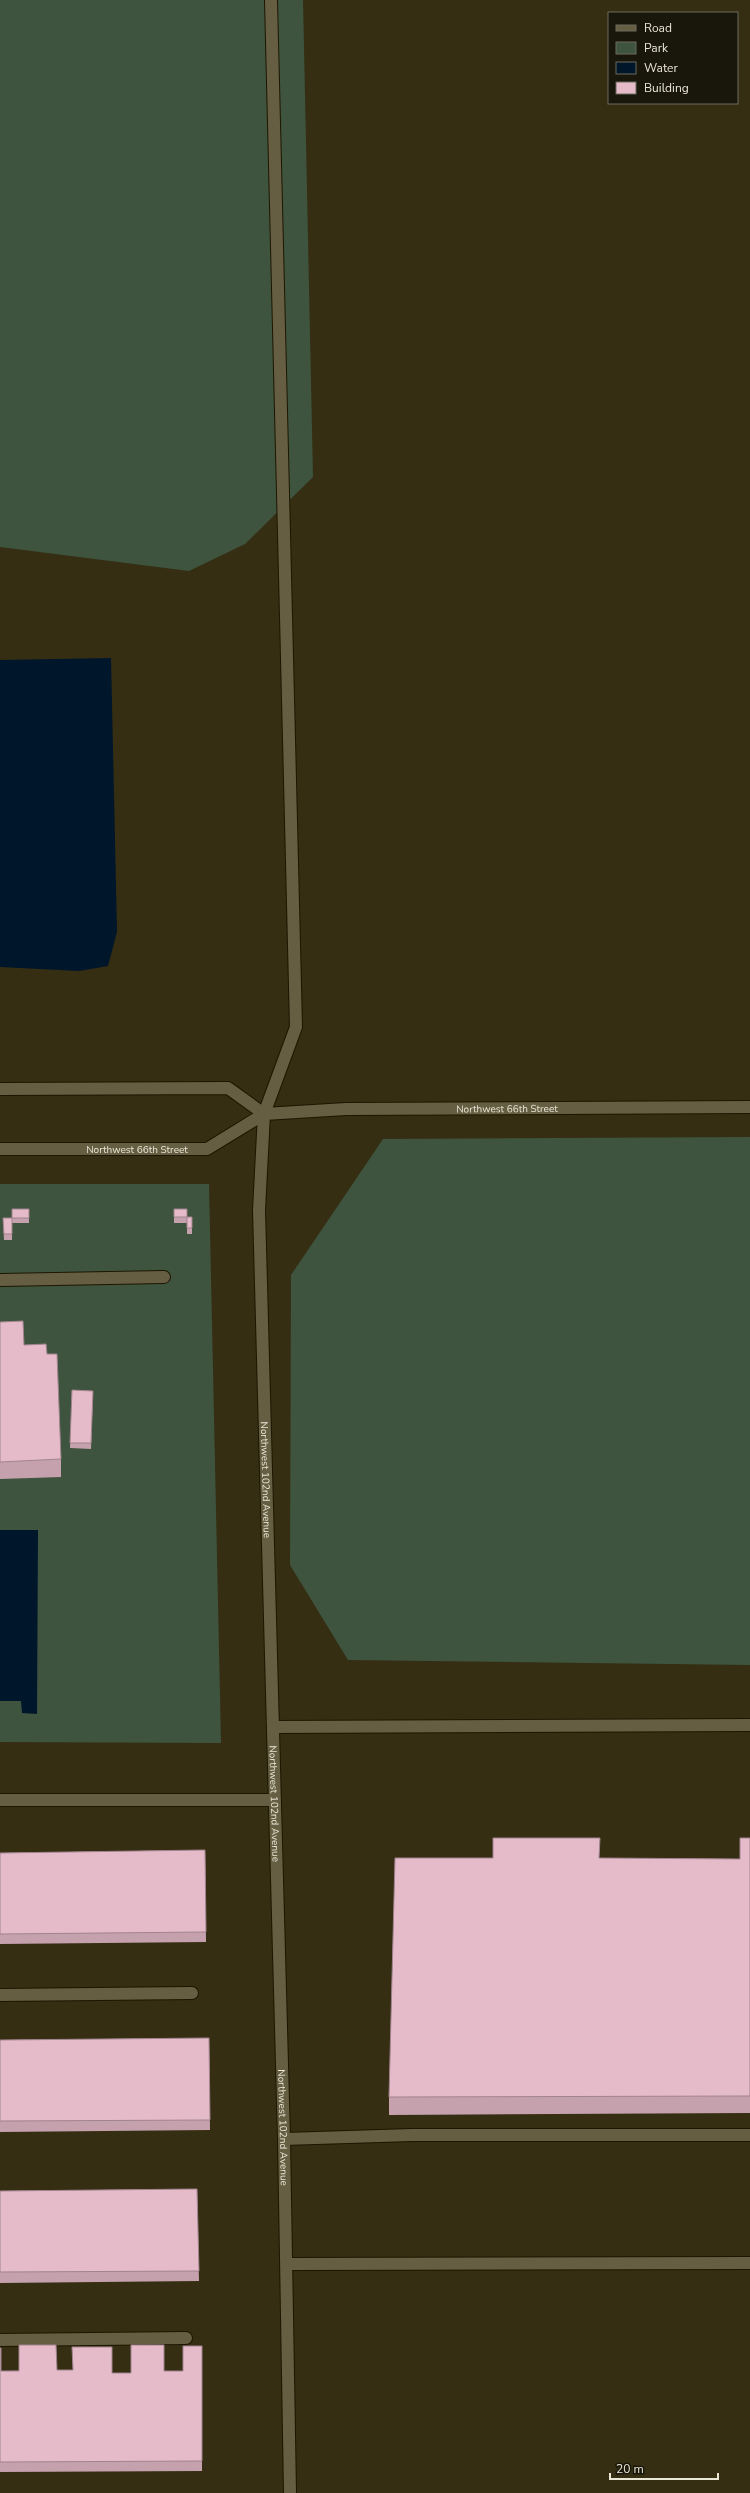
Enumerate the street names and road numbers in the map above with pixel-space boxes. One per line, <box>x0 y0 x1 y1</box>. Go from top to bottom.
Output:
street label: Northwest 66th Street <box>456 1102 558 1116</box>
street label: Northwest 66th Street <box>86 1143 188 1157</box>
street label: Northwest 102nd Avenue <box>257 1421 274 1538</box>
street label: Northwest 102nd Avenue <box>265 1745 283 1862</box>
street label: Northwest 102nd Avenue <box>274 2069 291 2186</box>

